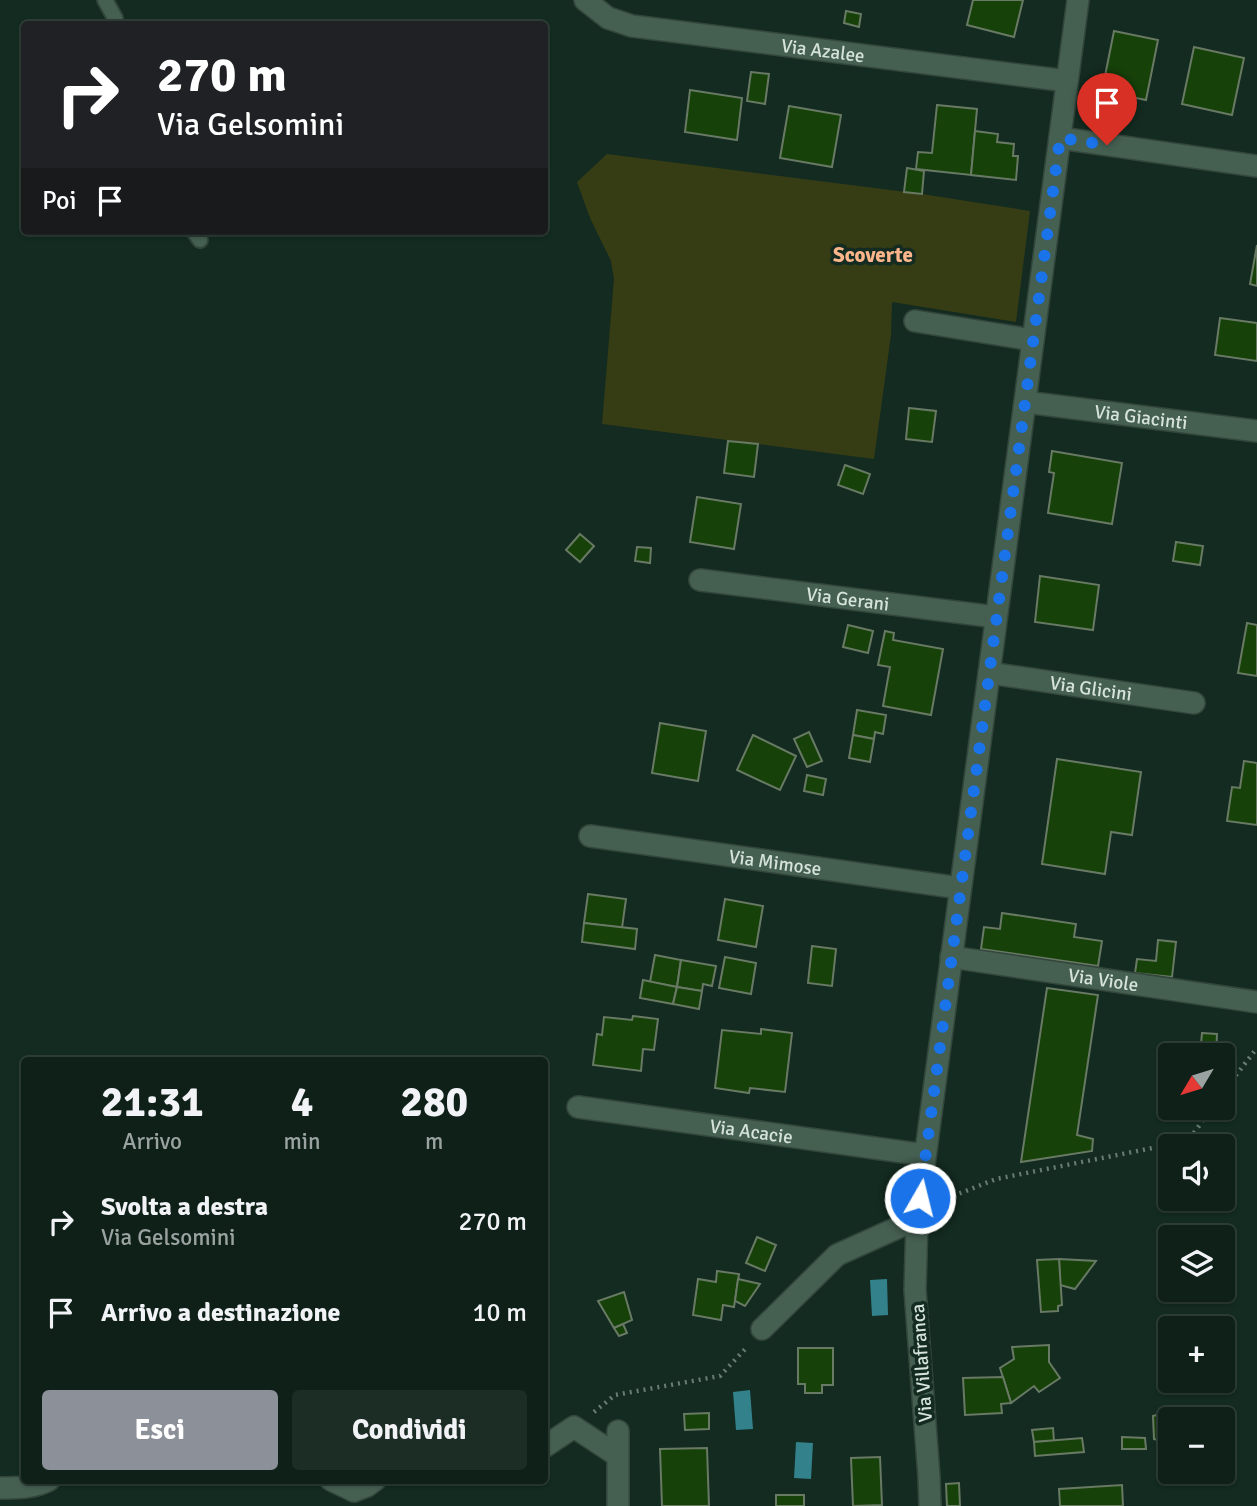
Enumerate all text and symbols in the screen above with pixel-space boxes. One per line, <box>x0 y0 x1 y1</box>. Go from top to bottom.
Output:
street label: Via Azalee <box>780 34 866 68</box>
text: 270 m <box>157 45 287 105</box>
icon: right <box>42 49 133 140</box>
pin <box>1077 73 1137 145</box>
icon: arrive <box>1088 84 1126 122</box>
text: Via Gelsomini <box>157 105 344 144</box>
icon: arrive <box>91 182 129 220</box>
text: Poi <box>42 185 77 217</box>
district label: Scoverte <box>833 242 913 268</box>
street label: Via Giacinti <box>1093 400 1189 435</box>
street label: Via Gerani <box>805 582 891 617</box>
street label: Via Glicini <box>1048 671 1133 707</box>
street label: Via Mimose <box>727 845 823 881</box>
street label: Via Viole <box>1066 963 1140 997</box>
north arrow <box>1158 1043 1236 1120</box>
map controls <box>1158 1043 1235 1484</box>
text: 21:31 <box>101 1077 204 1128</box>
text: 4 <box>291 1077 313 1128</box>
text: 280 <box>400 1077 468 1128</box>
street label: Via Acacie <box>708 1114 794 1150</box>
text: Arrivo <box>122 1127 182 1156</box>
text: min <box>283 1127 321 1156</box>
text: m <box>425 1127 443 1156</box>
button: sound <box>1158 1134 1235 1211</box>
position arrow <box>883 1161 957 1235</box>
text: Svolta a destra <box>101 1191 268 1223</box>
icon: right <box>42 1203 80 1241</box>
text: 270 m <box>458 1206 527 1238</box>
text: Via Gelsomini <box>101 1223 236 1252</box>
button: layers <box>1158 1225 1235 1302</box>
icon: arrive <box>42 1294 80 1332</box>
text: Arrivo a destinazione <box>101 1297 341 1329</box>
text: 10 m <box>472 1297 527 1329</box>
street label: Via Villafranca <box>906 1303 938 1423</box>
button: + <box>1158 1316 1235 1393</box>
button: Esci <box>42 1390 278 1470</box>
button: Condividi <box>292 1390 527 1470</box>
button: − <box>1158 1407 1235 1484</box>

